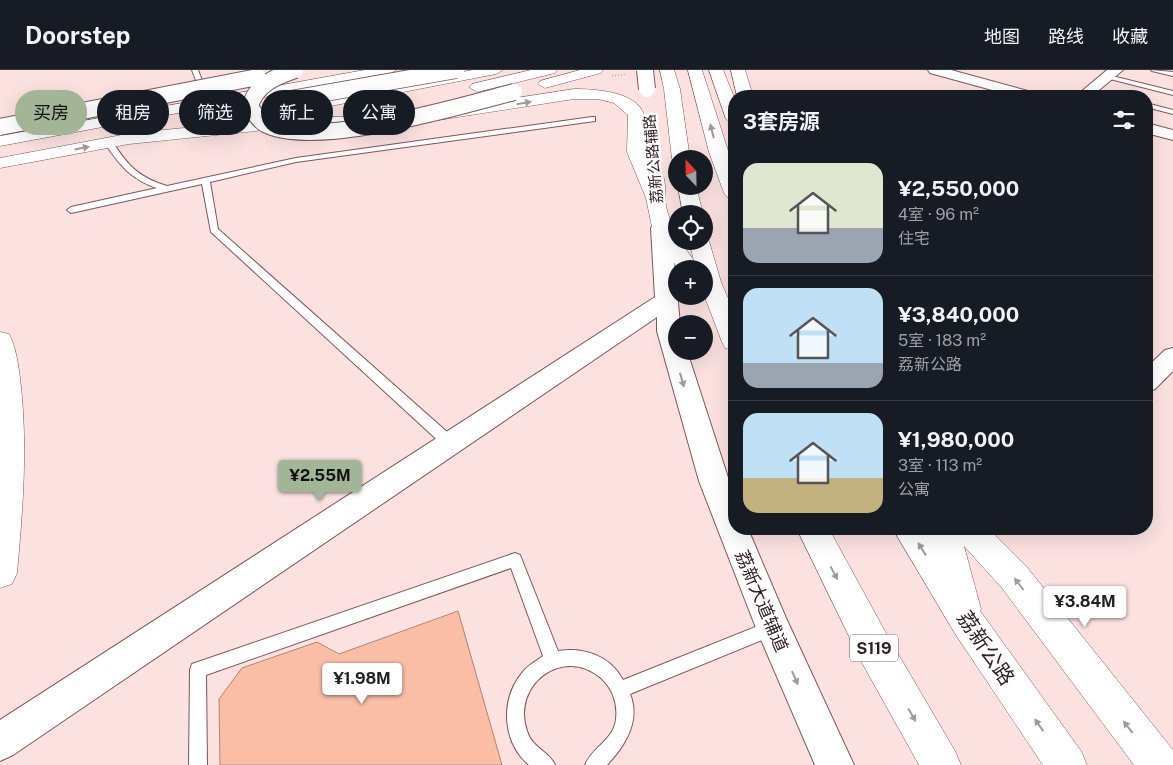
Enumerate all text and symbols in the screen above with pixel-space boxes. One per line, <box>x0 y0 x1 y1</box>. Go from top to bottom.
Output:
text: Doorstep <box>25 21 130 49</box>
text: 地图 <box>984 26 1020 47</box>
text: 路线 <box>1048 26 1084 47</box>
text: 收藏 <box>1112 26 1148 47</box>
chip: 买房 <box>15 90 87 135</box>
chip: 租房 <box>97 90 169 135</box>
chip: 筛选 <box>179 90 251 135</box>
chip: 新上 <box>261 90 333 135</box>
chip: 公寓 <box>343 90 415 135</box>
one-way arrow <box>517 98 533 106</box>
icon: filters <box>1110 106 1138 134</box>
text: 3套房源 <box>743 109 820 134</box>
street label: 荔新公路辅路 <box>641 113 665 205</box>
one-way arrow <box>708 123 716 138</box>
one-way arrow <box>75 143 91 151</box>
north arrow <box>668 150 712 195</box>
map controls <box>668 150 713 360</box>
text: ¥2,550,000 <box>898 176 1019 201</box>
icon: home <box>783 183 843 243</box>
button: locate <box>668 205 713 250</box>
text: 4室 · 96 m² <box>898 205 979 224</box>
text: 住宅 <box>898 229 930 248</box>
button: + <box>668 260 713 305</box>
text: ¥3,840,000 <box>898 302 1019 327</box>
icon: home <box>783 308 843 368</box>
button: − <box>668 315 713 360</box>
text: 5室 · 183 m² <box>898 331 986 350</box>
text: 荔新公路 <box>898 355 962 374</box>
one-way arrow <box>678 372 686 387</box>
text: ¥1,980,000 <box>898 427 1014 452</box>
icon: home <box>783 433 843 493</box>
text: 3室 · 113 m² <box>898 456 982 475</box>
pin: ¥2.55M <box>279 460 361 502</box>
text: ¥2.55M <box>289 466 351 485</box>
text: 公寓 <box>898 480 930 499</box>
one-way arrow <box>917 542 926 556</box>
street label: 荔新大道辅道 <box>731 547 793 655</box>
one-way arrow <box>830 565 838 580</box>
one-way arrow <box>1014 577 1024 591</box>
pin: ¥3.84M <box>1044 586 1126 628</box>
text: ¥3.84M <box>1054 592 1116 611</box>
street label: 荔新公路 <box>952 606 1020 690</box>
road number: S119 <box>850 634 898 662</box>
pin: ¥1.98M <box>321 662 403 705</box>
text: ¥1.98M <box>333 669 391 688</box>
one-way arrow <box>792 671 800 685</box>
one-way arrow <box>908 708 916 723</box>
one-way arrow <box>1034 718 1044 732</box>
one-way arrow <box>1123 721 1134 734</box>

